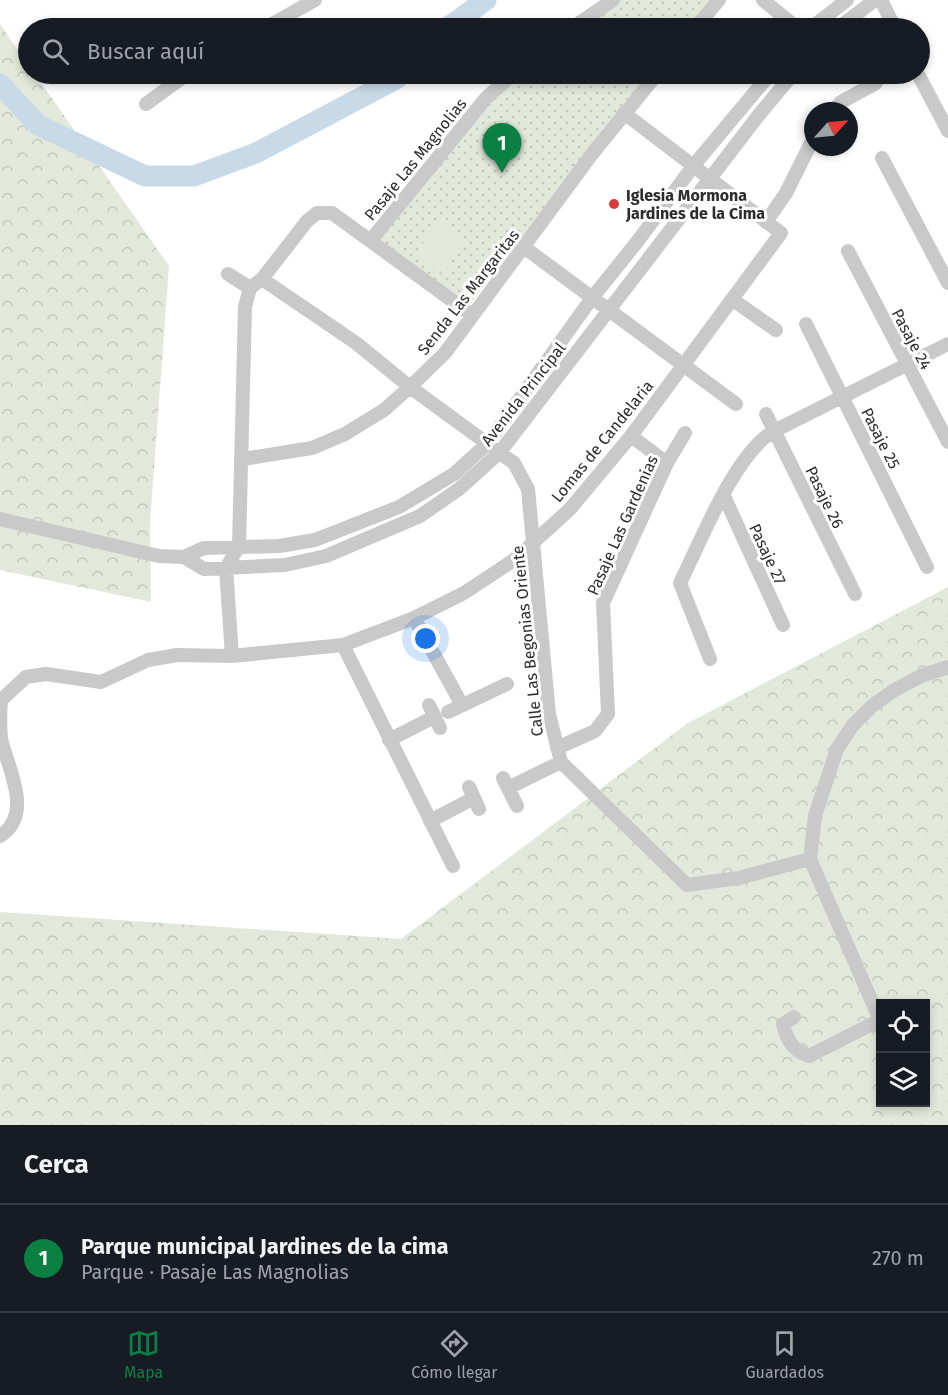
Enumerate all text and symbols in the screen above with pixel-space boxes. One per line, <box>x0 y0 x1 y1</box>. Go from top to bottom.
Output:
search box <box>18 18 930 84</box>
icon: search <box>39 35 72 68</box>
text: Buscar aquí <box>87 38 204 65</box>
street label: Pasaje Las Magnolias <box>360 94 470 224</box>
north arrow <box>804 102 858 156</box>
pin: 1 <box>482 124 522 173</box>
place label: Iglesia Mormona Jardines de la Cima <box>625 186 765 223</box>
marker: Iglesia Mormona Jardines de la Cima <box>607 197 621 211</box>
street label: Senda Las Margaritas <box>414 226 523 359</box>
street label: Pasaje 24 <box>888 306 936 373</box>
street label: Avenida Principal <box>477 339 570 450</box>
street label: Lomas de Candelaria <box>547 377 657 506</box>
street label: Pasaje 25 <box>857 404 904 472</box>
street label: Pasaje Las Gardenias <box>583 452 662 598</box>
street label: Pasaje 26 <box>801 463 848 531</box>
street label: Pasaje 27 <box>745 521 790 588</box>
street label: Calle Las Begonias Oriente <box>508 545 547 737</box>
your location <box>411 624 440 653</box>
map controls <box>876 999 930 1107</box>
button: locate <box>876 999 930 1053</box>
button: layers <box>876 1053 930 1107</box>
text: Cerca <box>24 1149 89 1180</box>
text: Parque municipal Jardines de la cima <box>81 1233 449 1260</box>
text: 1 <box>39 1246 48 1270</box>
text: 270 m <box>872 1246 924 1270</box>
text: Parque · Pasaje Las Magnolias <box>81 1260 349 1284</box>
tab: Mapa <box>124 1327 163 1382</box>
tab: Cómo llegar <box>411 1327 497 1382</box>
tab: Guardados <box>745 1327 824 1382</box>

